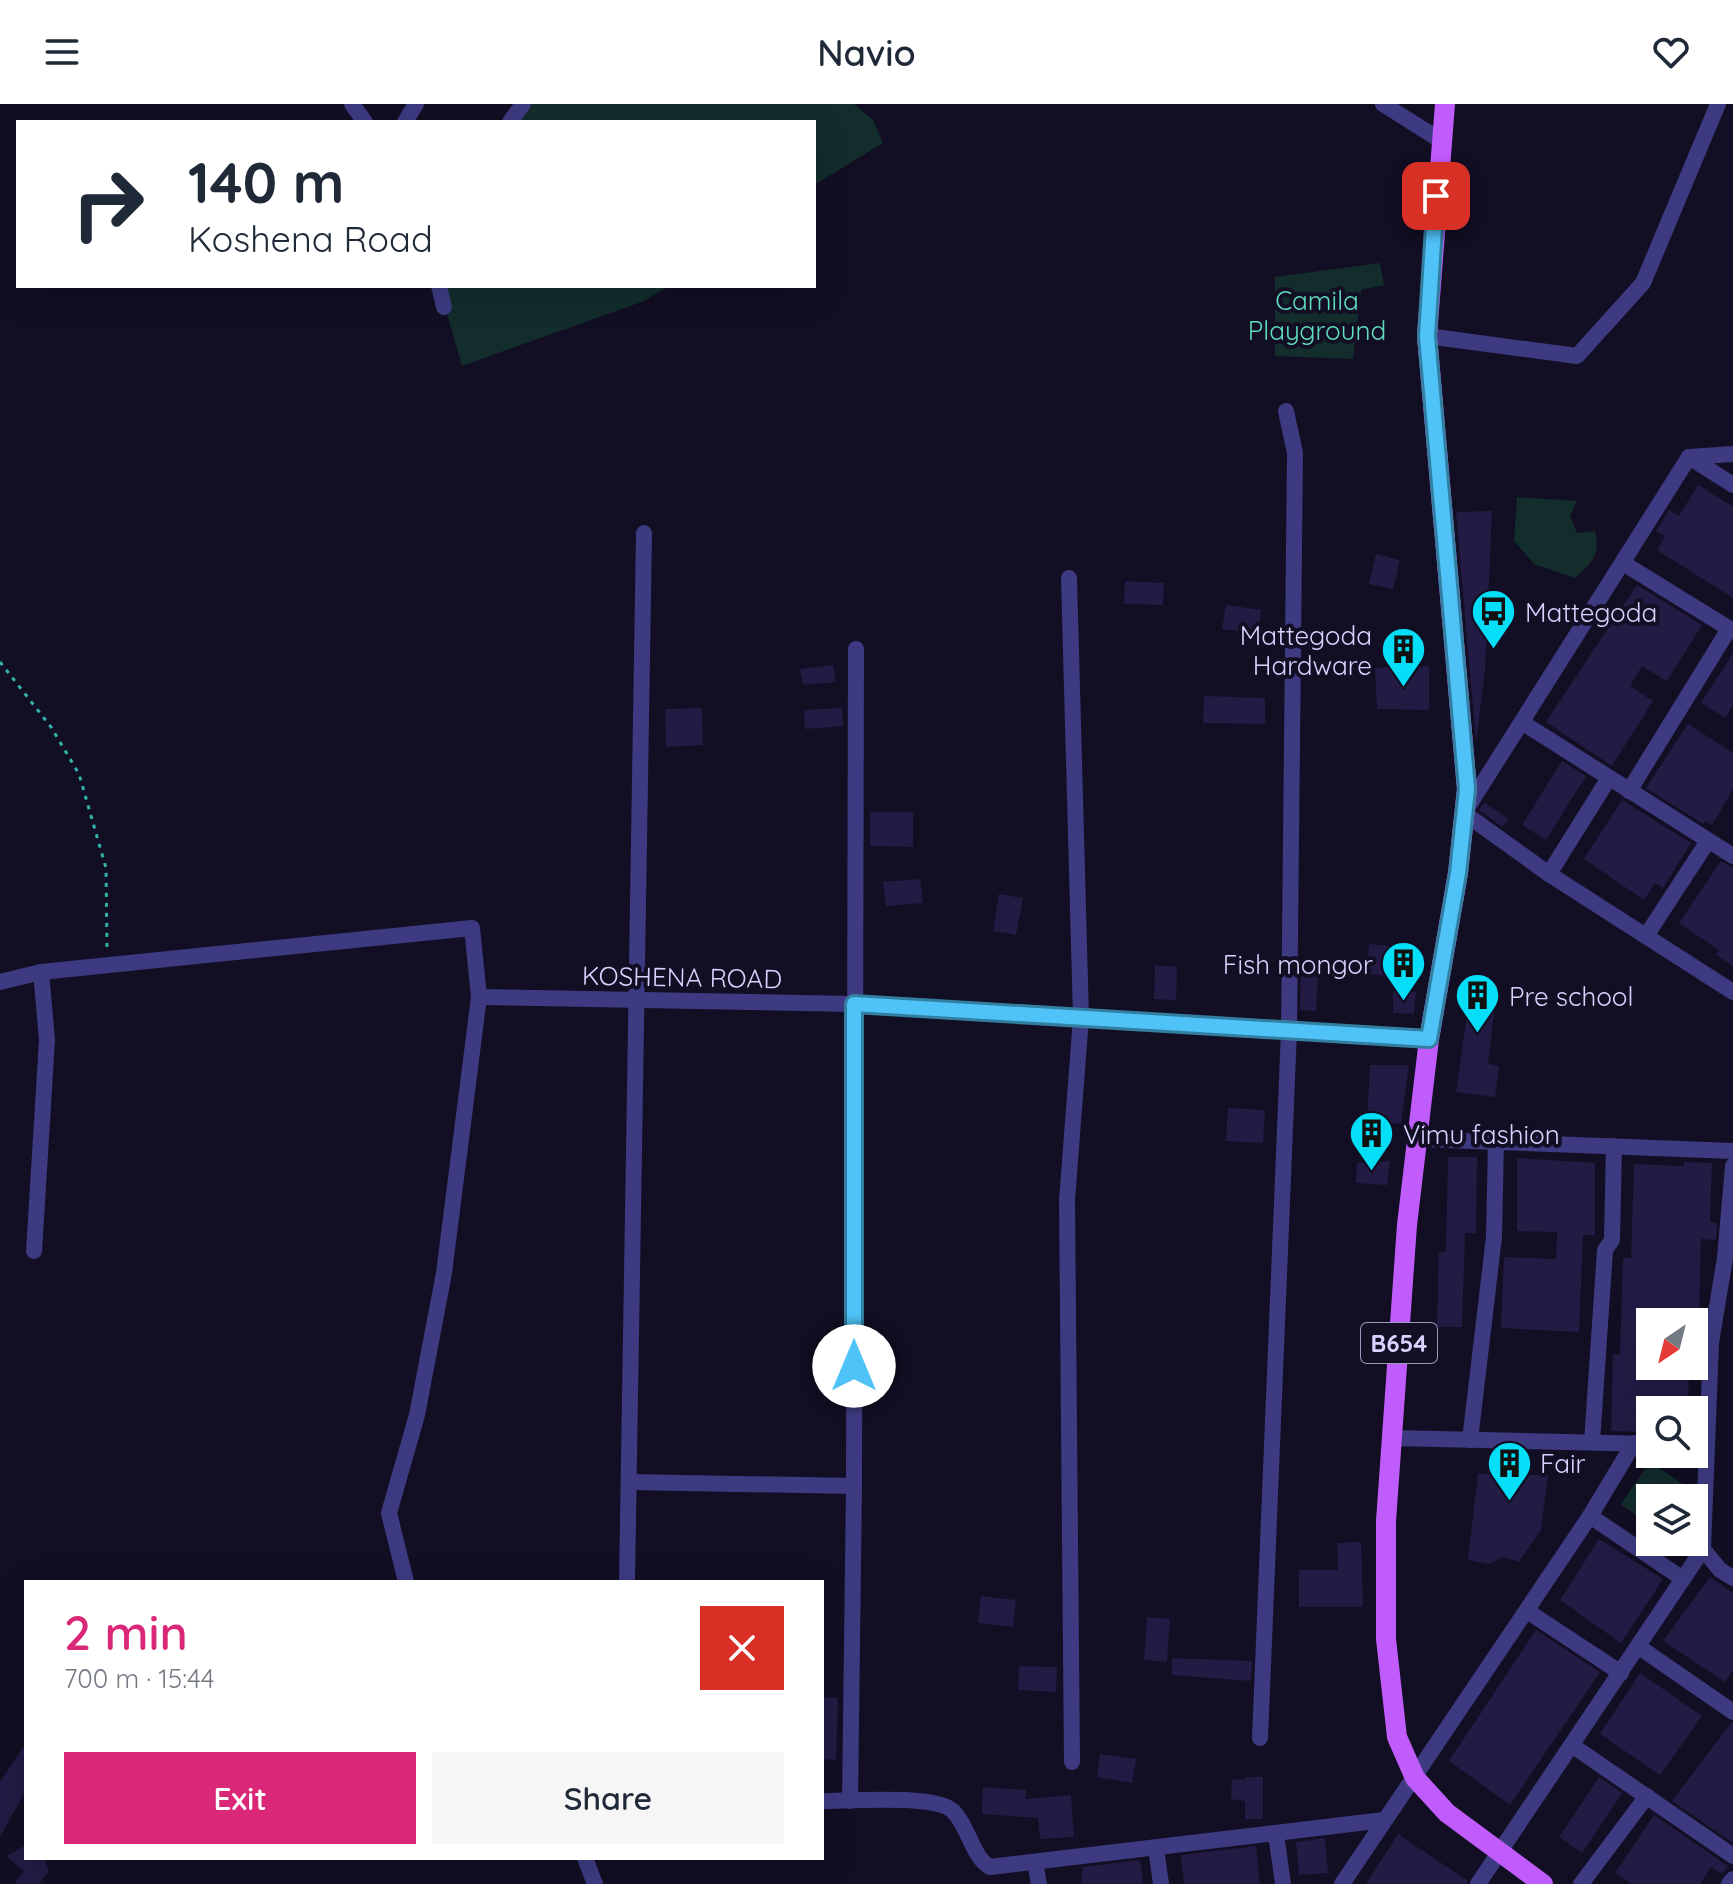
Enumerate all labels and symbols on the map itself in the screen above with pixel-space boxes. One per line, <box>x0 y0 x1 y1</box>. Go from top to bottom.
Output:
pin <box>1402 162 1470 230</box>
park label: Camila Playground <box>1248 284 1386 347</box>
bus stop icon: Mattegoda <box>1470 588 1518 651</box>
place label: Mattegoda <box>1525 596 1657 629</box>
place label: Mattegoda Hardware <box>1240 619 1372 682</box>
building icon: Mattegoda Hardware <box>1379 626 1427 689</box>
building icon: Fish mongor <box>1380 940 1428 1003</box>
place label: Fish mongor <box>1223 948 1373 981</box>
street label: KOSHENA ROAD <box>582 959 782 995</box>
building icon: Pre school <box>1454 972 1502 1035</box>
place label: Pre school <box>1509 980 1634 1013</box>
building icon: Vimu fashion <box>1348 1110 1396 1173</box>
place label: Vimu fashion <box>1403 1118 1560 1151</box>
north arrow <box>1636 1308 1708 1380</box>
road number: B654 <box>1361 1323 1437 1363</box>
position arrow <box>812 1324 896 1408</box>
building icon: Fair <box>1485 1439 1533 1502</box>
place label: Fair <box>1540 1447 1586 1480</box>

